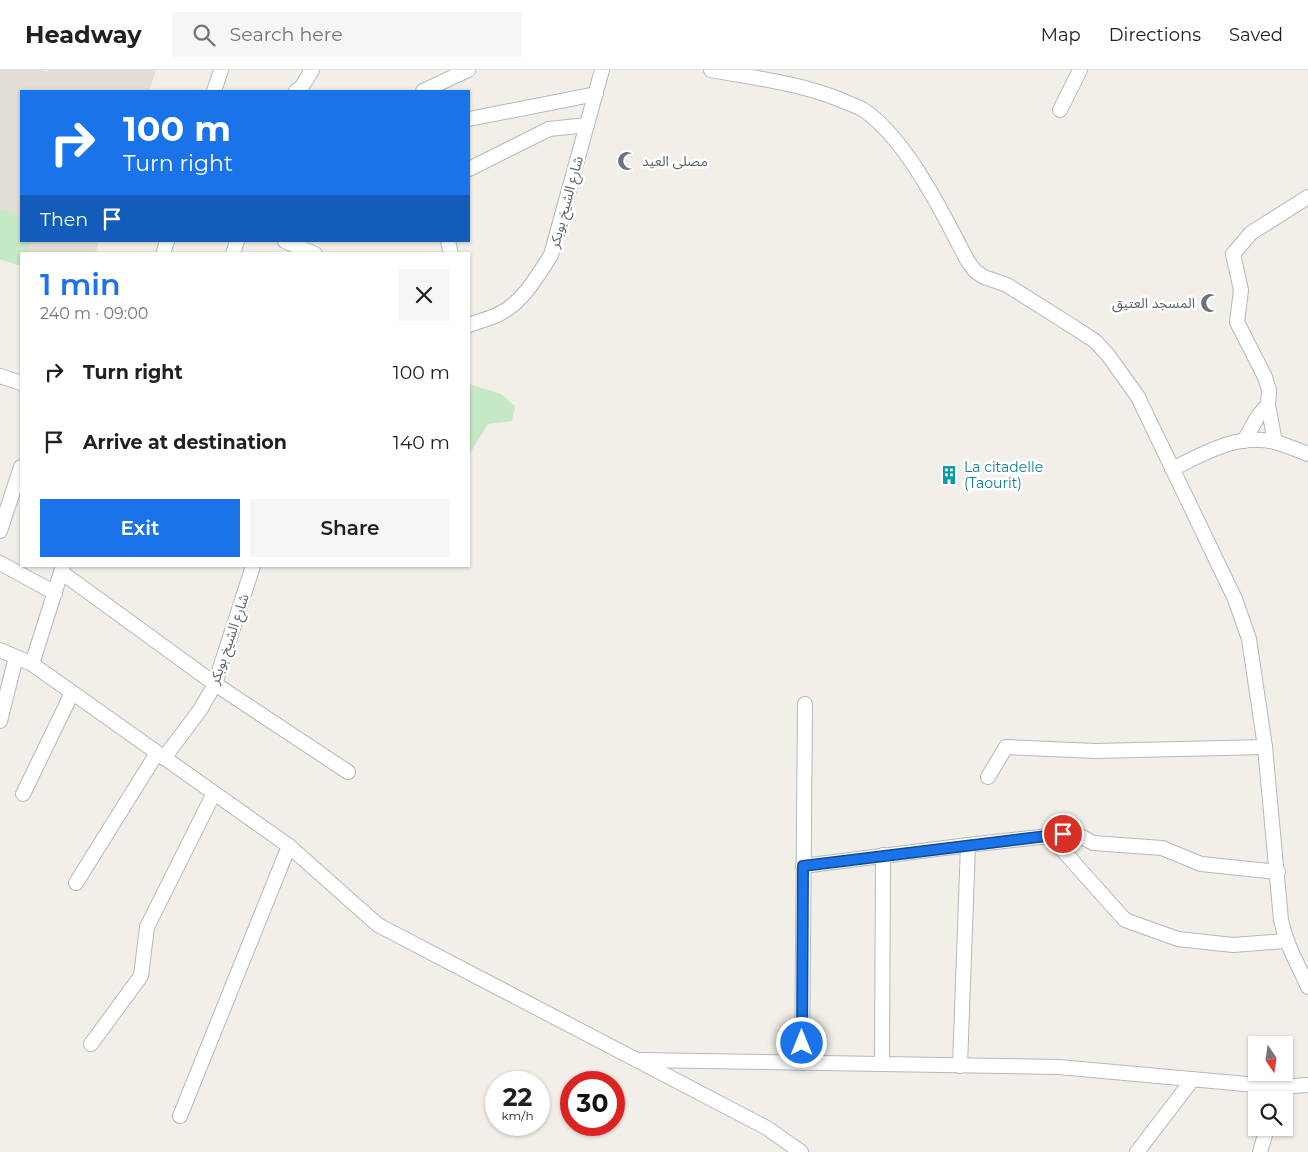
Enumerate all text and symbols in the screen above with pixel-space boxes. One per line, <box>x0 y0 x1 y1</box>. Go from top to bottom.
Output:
search box <box>172 12 522 57</box>
text: Headway <box>25 20 142 49</box>
icon: search <box>190 21 218 49</box>
text: Search here <box>230 23 343 46</box>
text: Map <box>1041 24 1081 46</box>
text: Directions <box>1109 24 1201 46</box>
text: Saved <box>1229 24 1283 46</box>
text: 100 m <box>123 107 231 150</box>
icon: right <box>40 110 105 175</box>
text: Turn right <box>123 150 233 177</box>
mosque icon: مصلى العيد <box>616 150 638 172</box>
place label: مصلى العيد <box>642 152 708 170</box>
street label: شارع الشيخ بوبكر <box>545 154 589 252</box>
icon: arrive <box>98 205 126 233</box>
text: Then <box>40 208 88 231</box>
text: 1 min <box>40 266 121 303</box>
button: close <box>398 269 450 321</box>
mosque icon: المسجد العتيق <box>1199 292 1221 314</box>
place label: المسجد العتيق <box>1112 294 1195 313</box>
text: 240 m · 09:00 <box>40 304 148 323</box>
icon: right <box>40 358 68 386</box>
text: Turn right <box>83 361 183 384</box>
text: 100 m <box>393 361 450 384</box>
icon: arrive <box>40 428 68 456</box>
text: Arrive at destination <box>83 431 287 454</box>
text: 140 m <box>393 431 450 454</box>
place label: La citadelle (Taourit) <box>964 458 1043 492</box>
building icon: La citadelle (Taourit) <box>938 464 960 486</box>
button: Exit <box>40 499 240 557</box>
button: Share <box>250 499 450 557</box>
street label: شارع الشيخ بوبكر <box>205 591 255 688</box>
pin <box>1042 813 1084 855</box>
icon: arrive <box>1049 820 1077 848</box>
position arrow <box>775 1016 827 1068</box>
north arrow <box>1248 1036 1292 1081</box>
map controls <box>1248 1036 1293 1136</box>
speed limit sign: 30 <box>560 1071 625 1136</box>
text: 22 <box>503 1082 532 1112</box>
button: search <box>1248 1091 1293 1136</box>
text: km/h <box>501 1108 534 1123</box>

